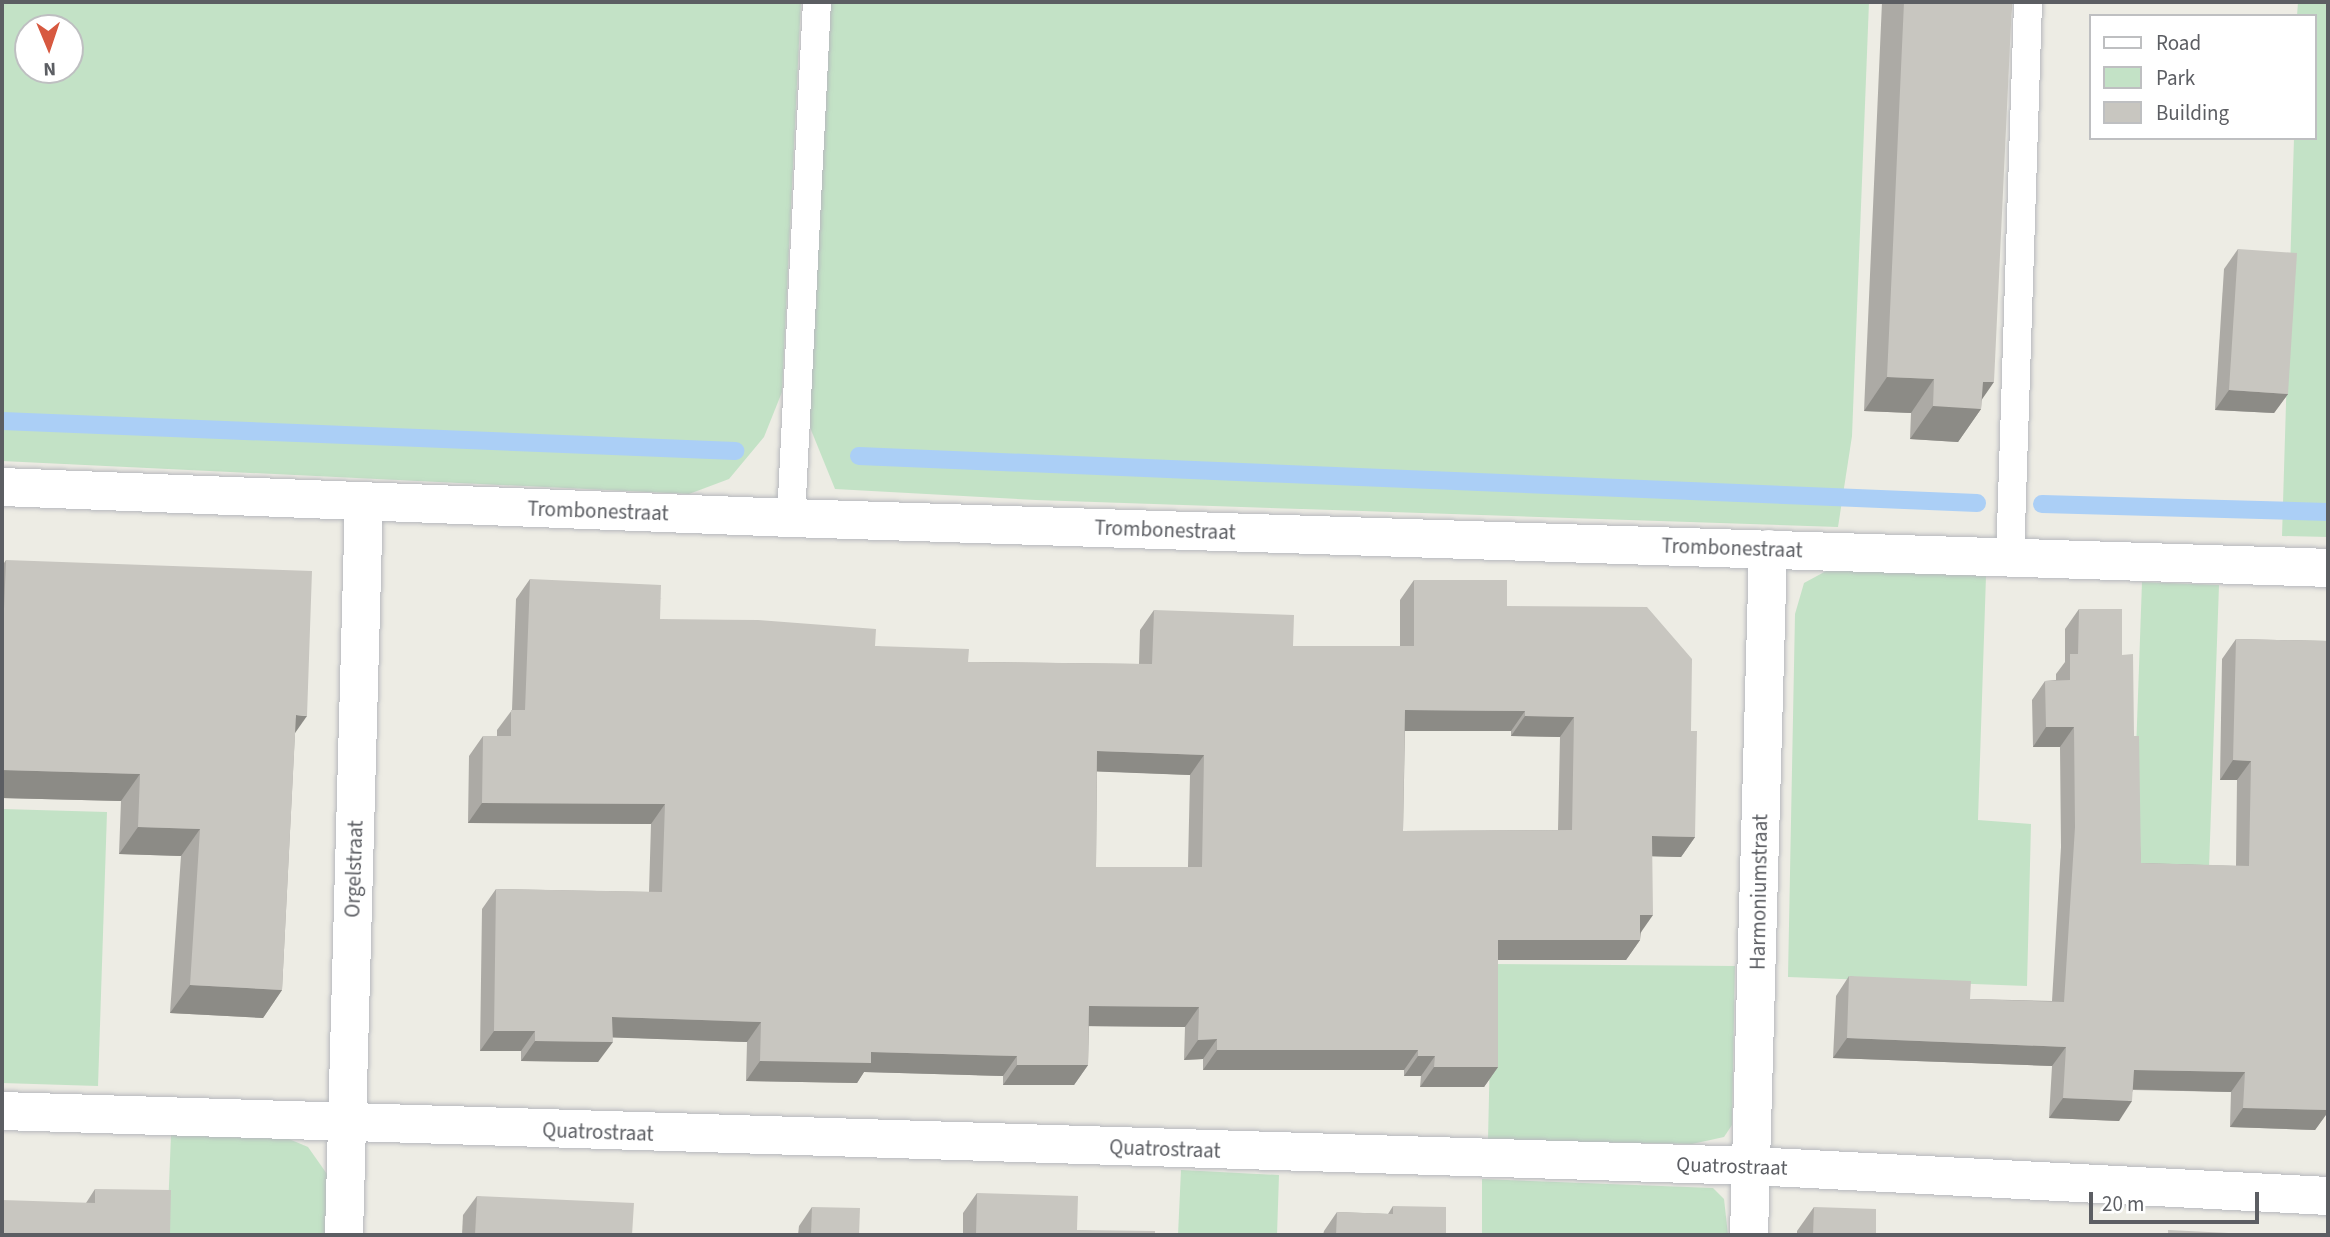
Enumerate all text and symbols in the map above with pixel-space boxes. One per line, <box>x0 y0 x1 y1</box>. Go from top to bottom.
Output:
north arrow <box>14 14 84 84</box>
legend <box>2088 14 2316 140</box>
text: Road <box>2156 28 2201 58</box>
text: N <box>43 55 56 82</box>
text: Park <box>2156 63 2195 93</box>
text: Building <box>2156 98 2229 128</box>
street label: Trombonestraat <box>527 496 669 526</box>
street label: Trombonestraat <box>1094 515 1236 545</box>
street label: Trombonestraat <box>1661 533 1803 563</box>
street label: Harmoniumstraat <box>1745 814 1773 970</box>
street label: Orgelstraat <box>340 820 368 918</box>
street label: Quatrostraat <box>542 1117 654 1147</box>
street label: Quatrostraat <box>1109 1134 1221 1164</box>
street label: Quatrostraat <box>1676 1151 1788 1181</box>
scale bar <box>2092 1178 2262 1222</box>
text: 20 m <box>2102 1189 2144 1219</box>

